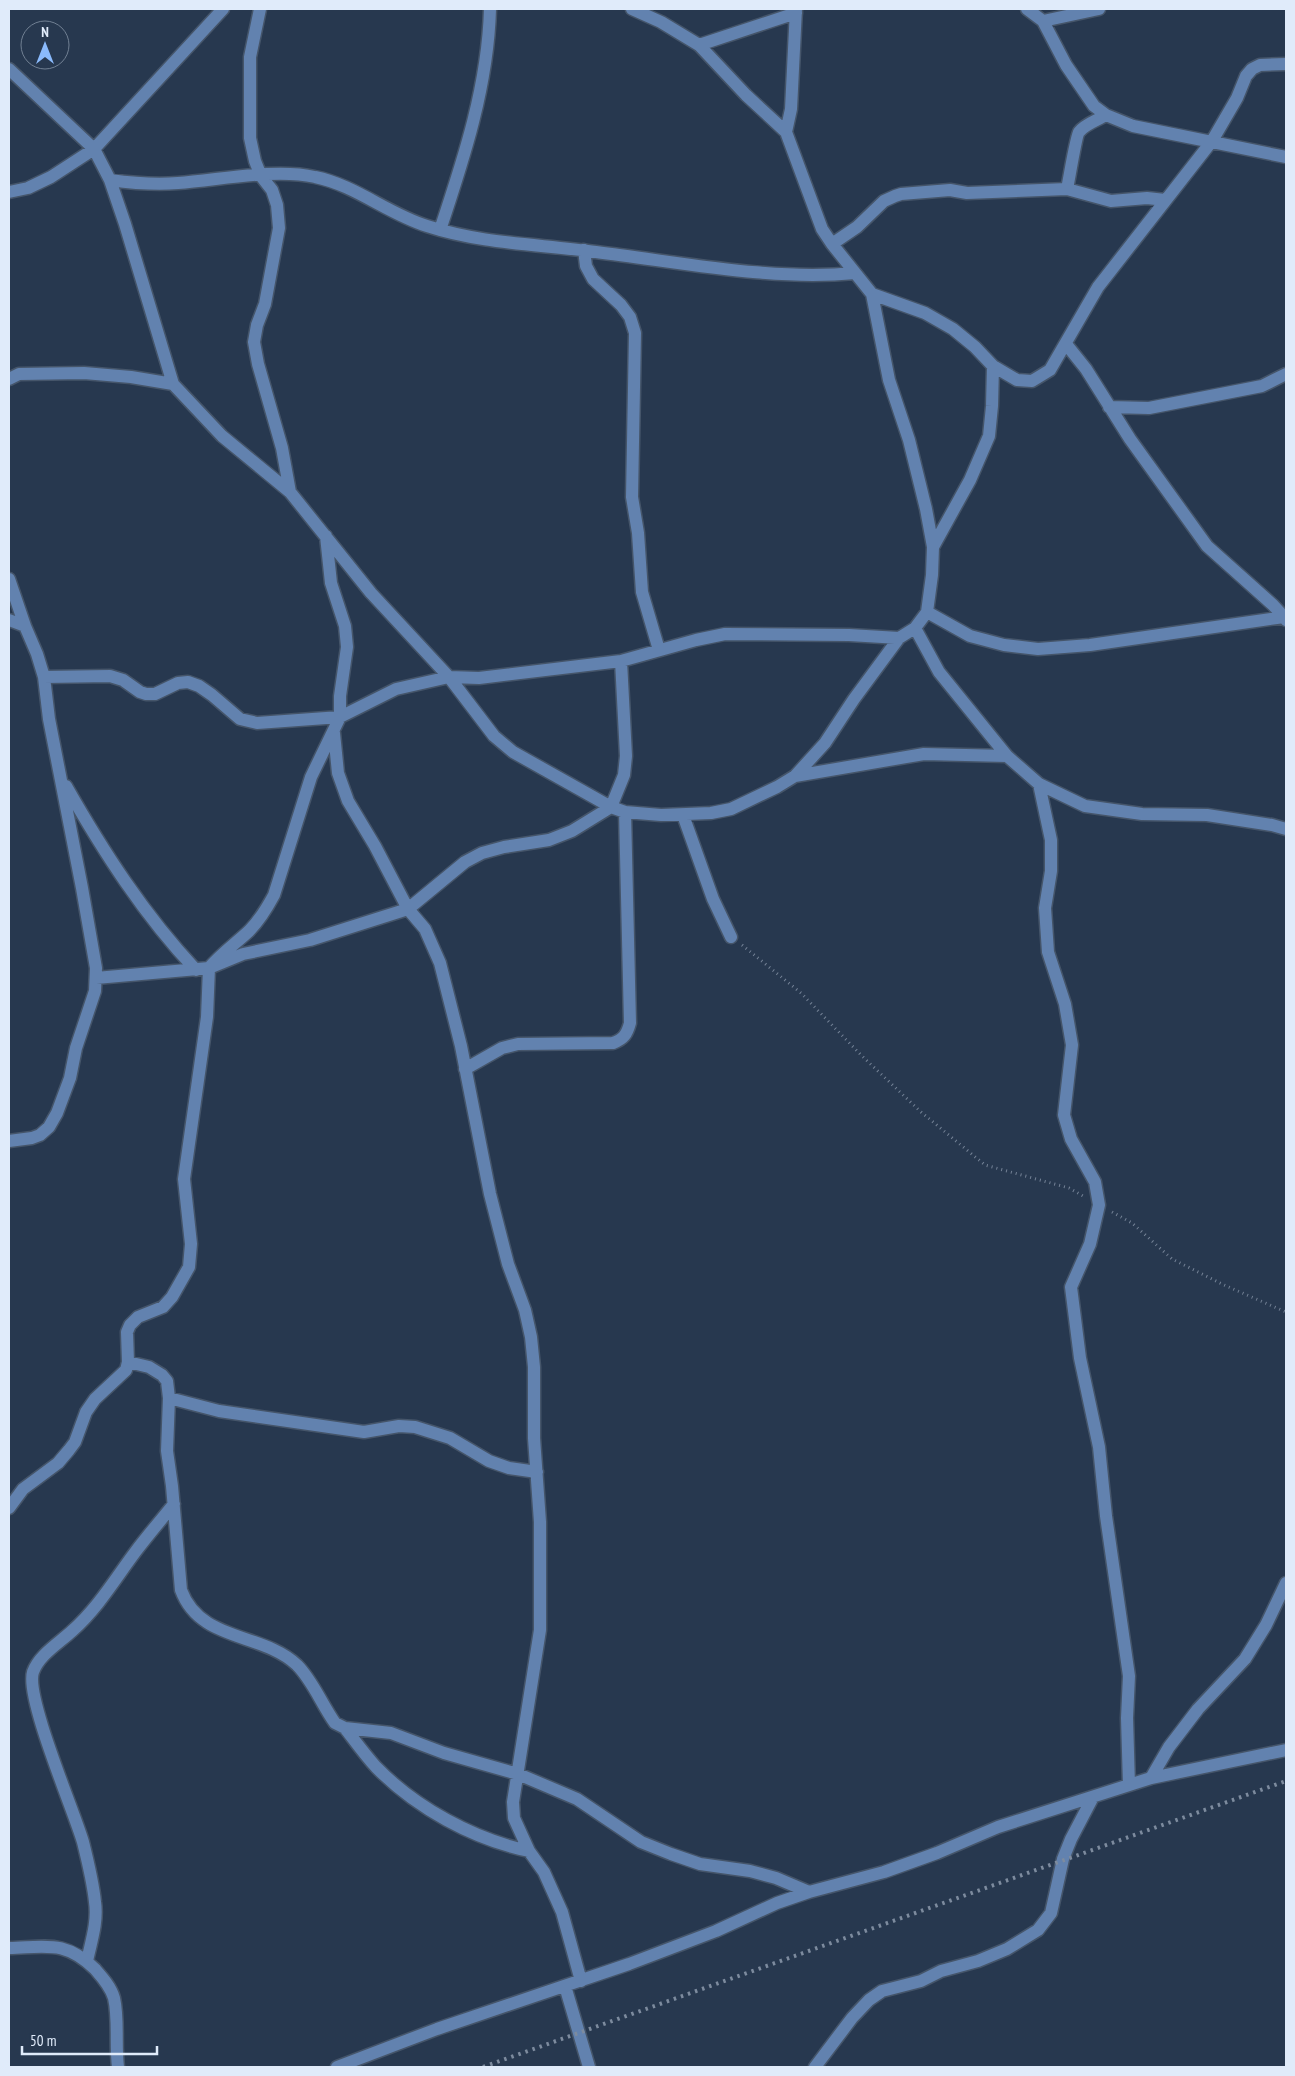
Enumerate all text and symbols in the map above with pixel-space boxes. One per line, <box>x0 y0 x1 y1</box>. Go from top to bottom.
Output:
north arrow <box>20 20 70 70</box>
text: N <box>41 23 49 41</box>
scale bar <box>22 2024 158 2056</box>
text: 50 m <box>30 2031 56 2050</box>

